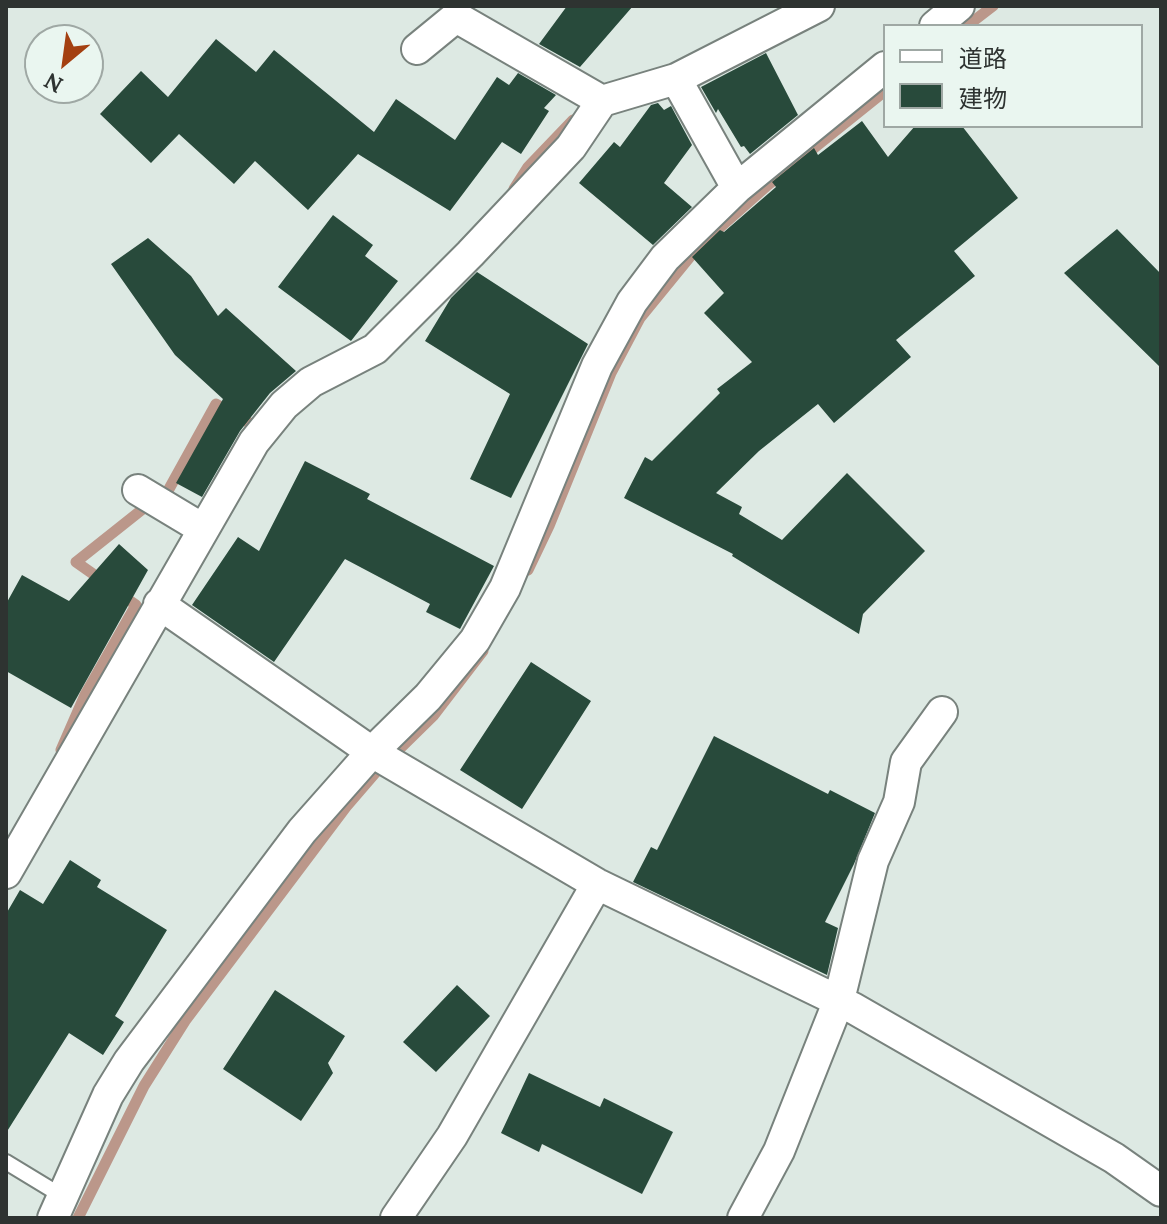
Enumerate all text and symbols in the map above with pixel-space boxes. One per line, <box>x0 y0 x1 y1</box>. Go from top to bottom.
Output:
north arrow <box>24 24 104 104</box>
legend <box>883 24 1143 128</box>
text: 道路 <box>959 43 1007 74</box>
text: N <box>39 67 68 100</box>
text: 建物 <box>959 83 1007 114</box>

